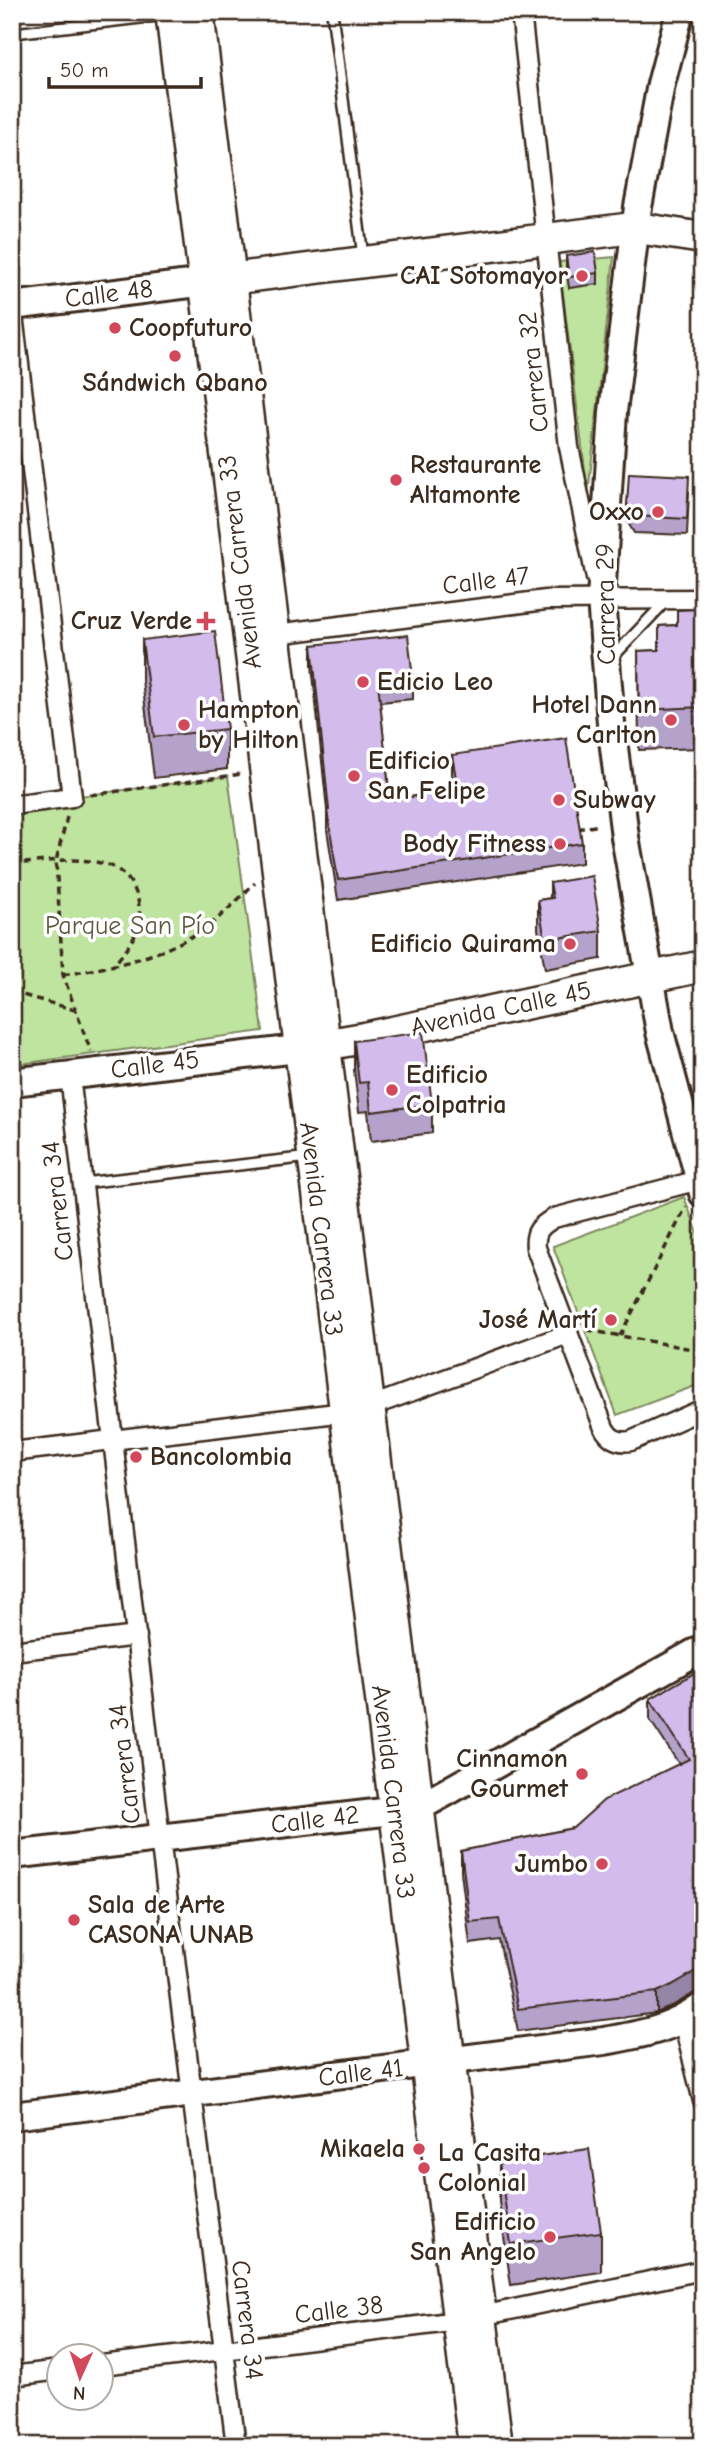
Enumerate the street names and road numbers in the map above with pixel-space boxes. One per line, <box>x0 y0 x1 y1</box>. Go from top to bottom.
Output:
street label: Calle 48 <box>63 274 155 314</box>
street label: Carrera 32 <box>513 310 555 434</box>
street label: Avenida Carrera 33 <box>212 453 268 671</box>
street label: Carrera 29 <box>590 543 622 665</box>
street label: Calle 47 <box>441 561 531 601</box>
street label: Avenida Calle 45 <box>408 975 594 1043</box>
street label: Calle 45 <box>109 1045 201 1085</box>
street label: Avenida Carrera 33 <box>293 1120 349 1338</box>
street label: Carrera 34 <box>36 1140 80 1262</box>
street label: Avenida Carrera 33 <box>365 1683 421 1901</box>
street label: Carrera 34 <box>103 1703 147 1825</box>
street label: Calle 42 <box>269 1800 361 1840</box>
street label: Calle 41 <box>317 2053 405 2093</box>
street label: Carrera 34 <box>225 2259 269 2381</box>
street label: Calle 38 <box>293 2290 385 2330</box>

